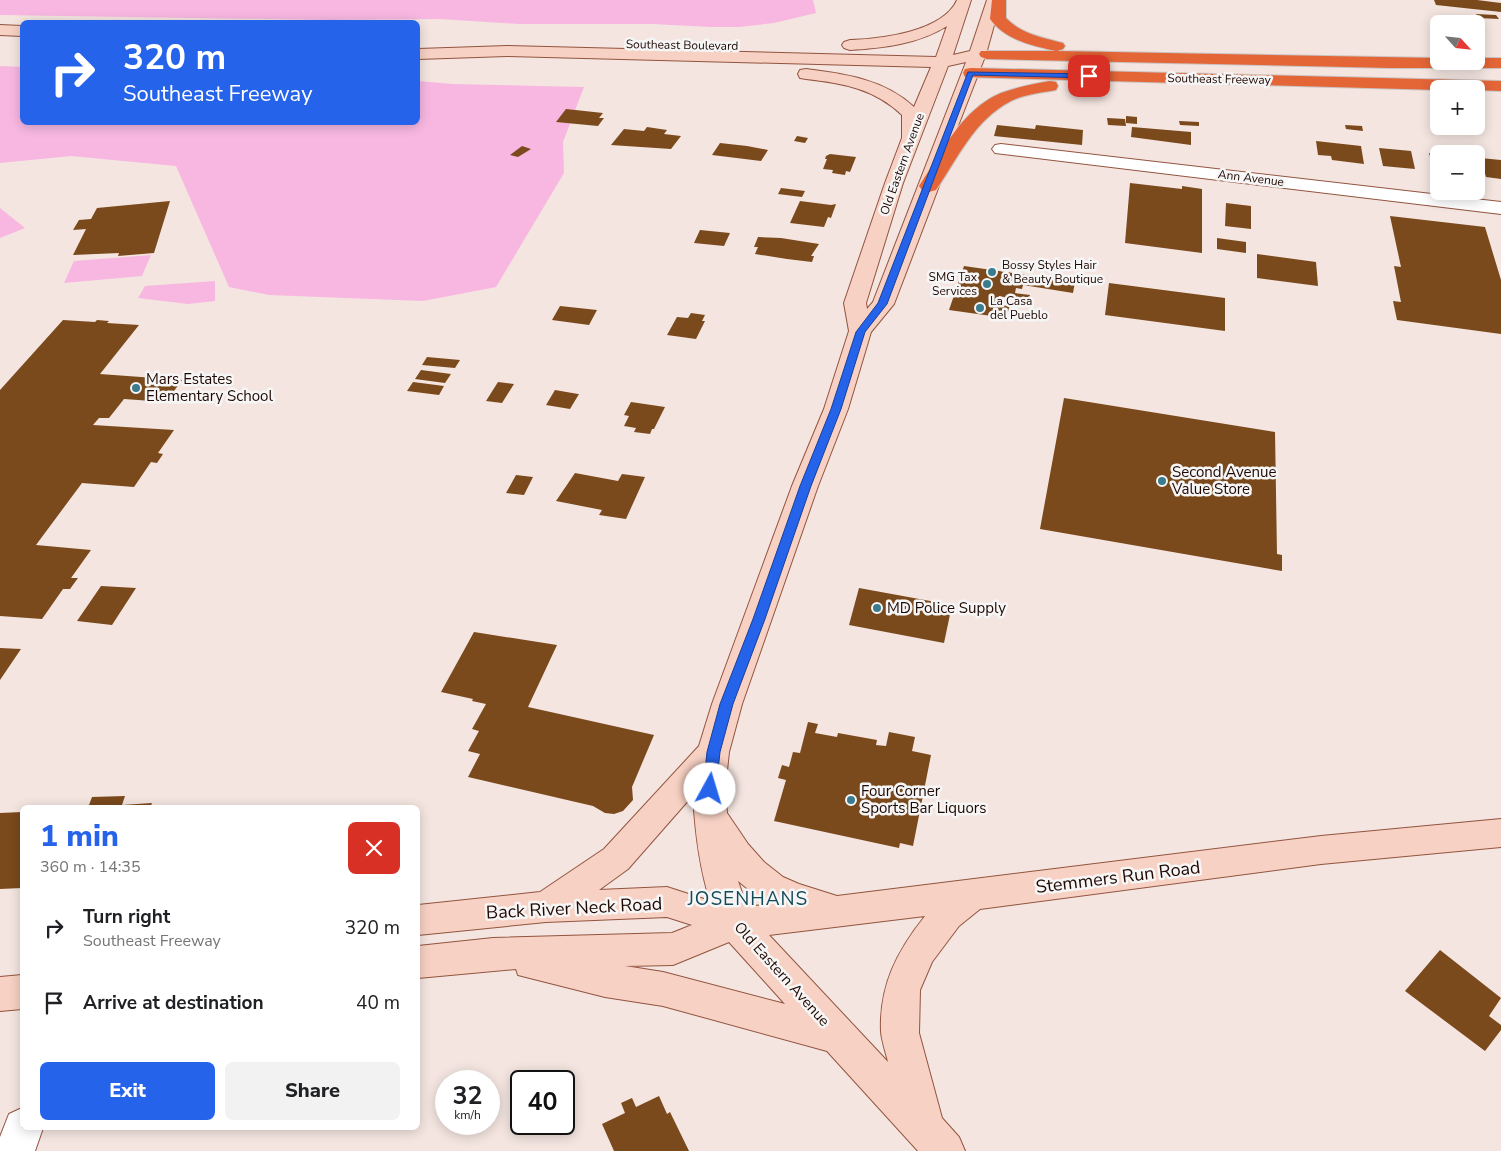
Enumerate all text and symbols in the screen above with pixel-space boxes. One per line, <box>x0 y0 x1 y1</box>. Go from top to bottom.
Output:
north arrow <box>1430 15 1485 70</box>
map controls <box>1430 15 1485 200</box>
text: 320 m <box>123 34 226 81</box>
street label: Southeast Boulevard <box>626 36 738 54</box>
icon: right <box>40 40 105 105</box>
pin <box>1068 55 1110 97</box>
icon: arrive <box>1075 62 1103 90</box>
street label: Southeast Freeway <box>1167 70 1272 88</box>
text: Southeast Freeway <box>123 79 312 109</box>
button: + <box>1430 80 1485 135</box>
street label: Old Eastern Avenue <box>876 111 928 217</box>
button: − <box>1430 145 1485 200</box>
street label: Ann Avenue <box>1217 166 1285 190</box>
place label: Bossy Styles Hair & Beauty Boutique <box>1002 257 1103 287</box>
marker: Bossy Styles Hair & Beauty Boutique <box>986 266 998 278</box>
place label: SMG Tax Services <box>929 269 978 299</box>
marker: SMG Tax Services <box>981 278 993 290</box>
place label: La Casa del Pueblo <box>990 293 1048 323</box>
marker: La Casa del Pueblo <box>974 302 986 314</box>
place label: Mars Estates Elementary School <box>146 369 273 406</box>
marker: Mars Estates Elementary School <box>130 382 142 394</box>
place label: Second Avenue Value Store <box>1171 462 1277 499</box>
marker: Second Avenue Value Store <box>1156 475 1168 487</box>
place label: MD Police Supply <box>887 598 1006 618</box>
marker: MD Police Supply <box>871 602 883 614</box>
position arrow <box>683 762 735 814</box>
place label: Four Corner Sports Bar Liquors <box>861 781 986 818</box>
marker: Four Corner Sports Bar Liquors <box>845 794 857 806</box>
text: 1 min <box>40 816 119 857</box>
button: close <box>348 822 400 874</box>
street label: Stemmers Run Road <box>1034 855 1202 899</box>
text: 360 m · 14:35 <box>40 856 141 878</box>
district label: JOSENHANS <box>687 886 808 912</box>
street label: Back River Neck Road <box>485 891 663 925</box>
text: Turn right <box>83 904 170 930</box>
icon: right <box>40 914 68 942</box>
text: 320 m <box>345 915 400 941</box>
street label: Old Eastern Avenue <box>730 917 834 1031</box>
text: Southeast Freeway <box>83 930 221 952</box>
icon: arrive <box>40 989 68 1017</box>
text: Arrive at destination <box>83 990 264 1016</box>
text: 40 m <box>356 990 400 1016</box>
button: Exit <box>40 1062 215 1120</box>
button: Share <box>225 1062 400 1120</box>
speed limit sign: 40 <box>510 1070 575 1135</box>
text: 32 <box>452 1079 483 1113</box>
text: km/h <box>454 1107 481 1123</box>

